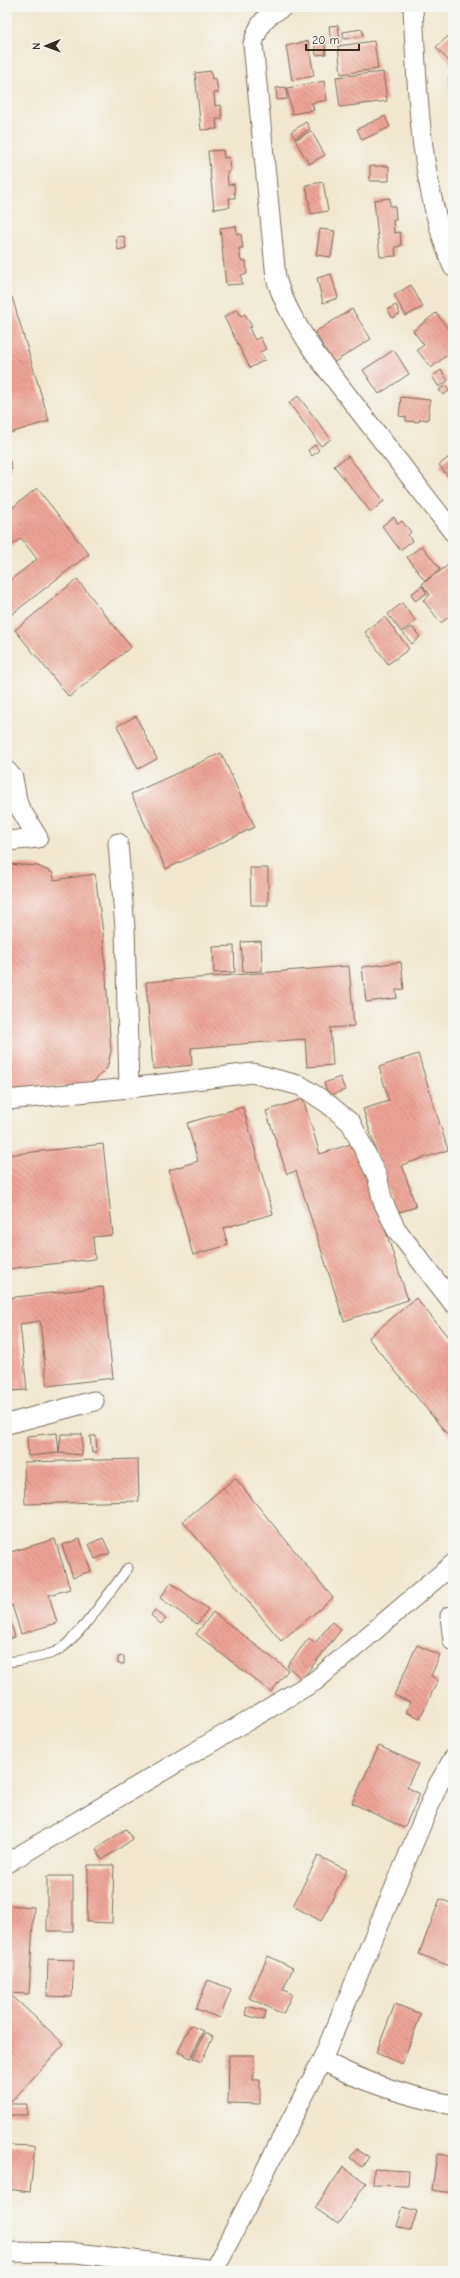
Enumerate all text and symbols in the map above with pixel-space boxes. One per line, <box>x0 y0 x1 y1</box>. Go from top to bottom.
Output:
north arrow <box>26 26 66 66</box>
scale bar <box>306 26 359 52</box>
text: 20 m <box>312 33 340 47</box>
text: N <box>30 42 43 50</box>

